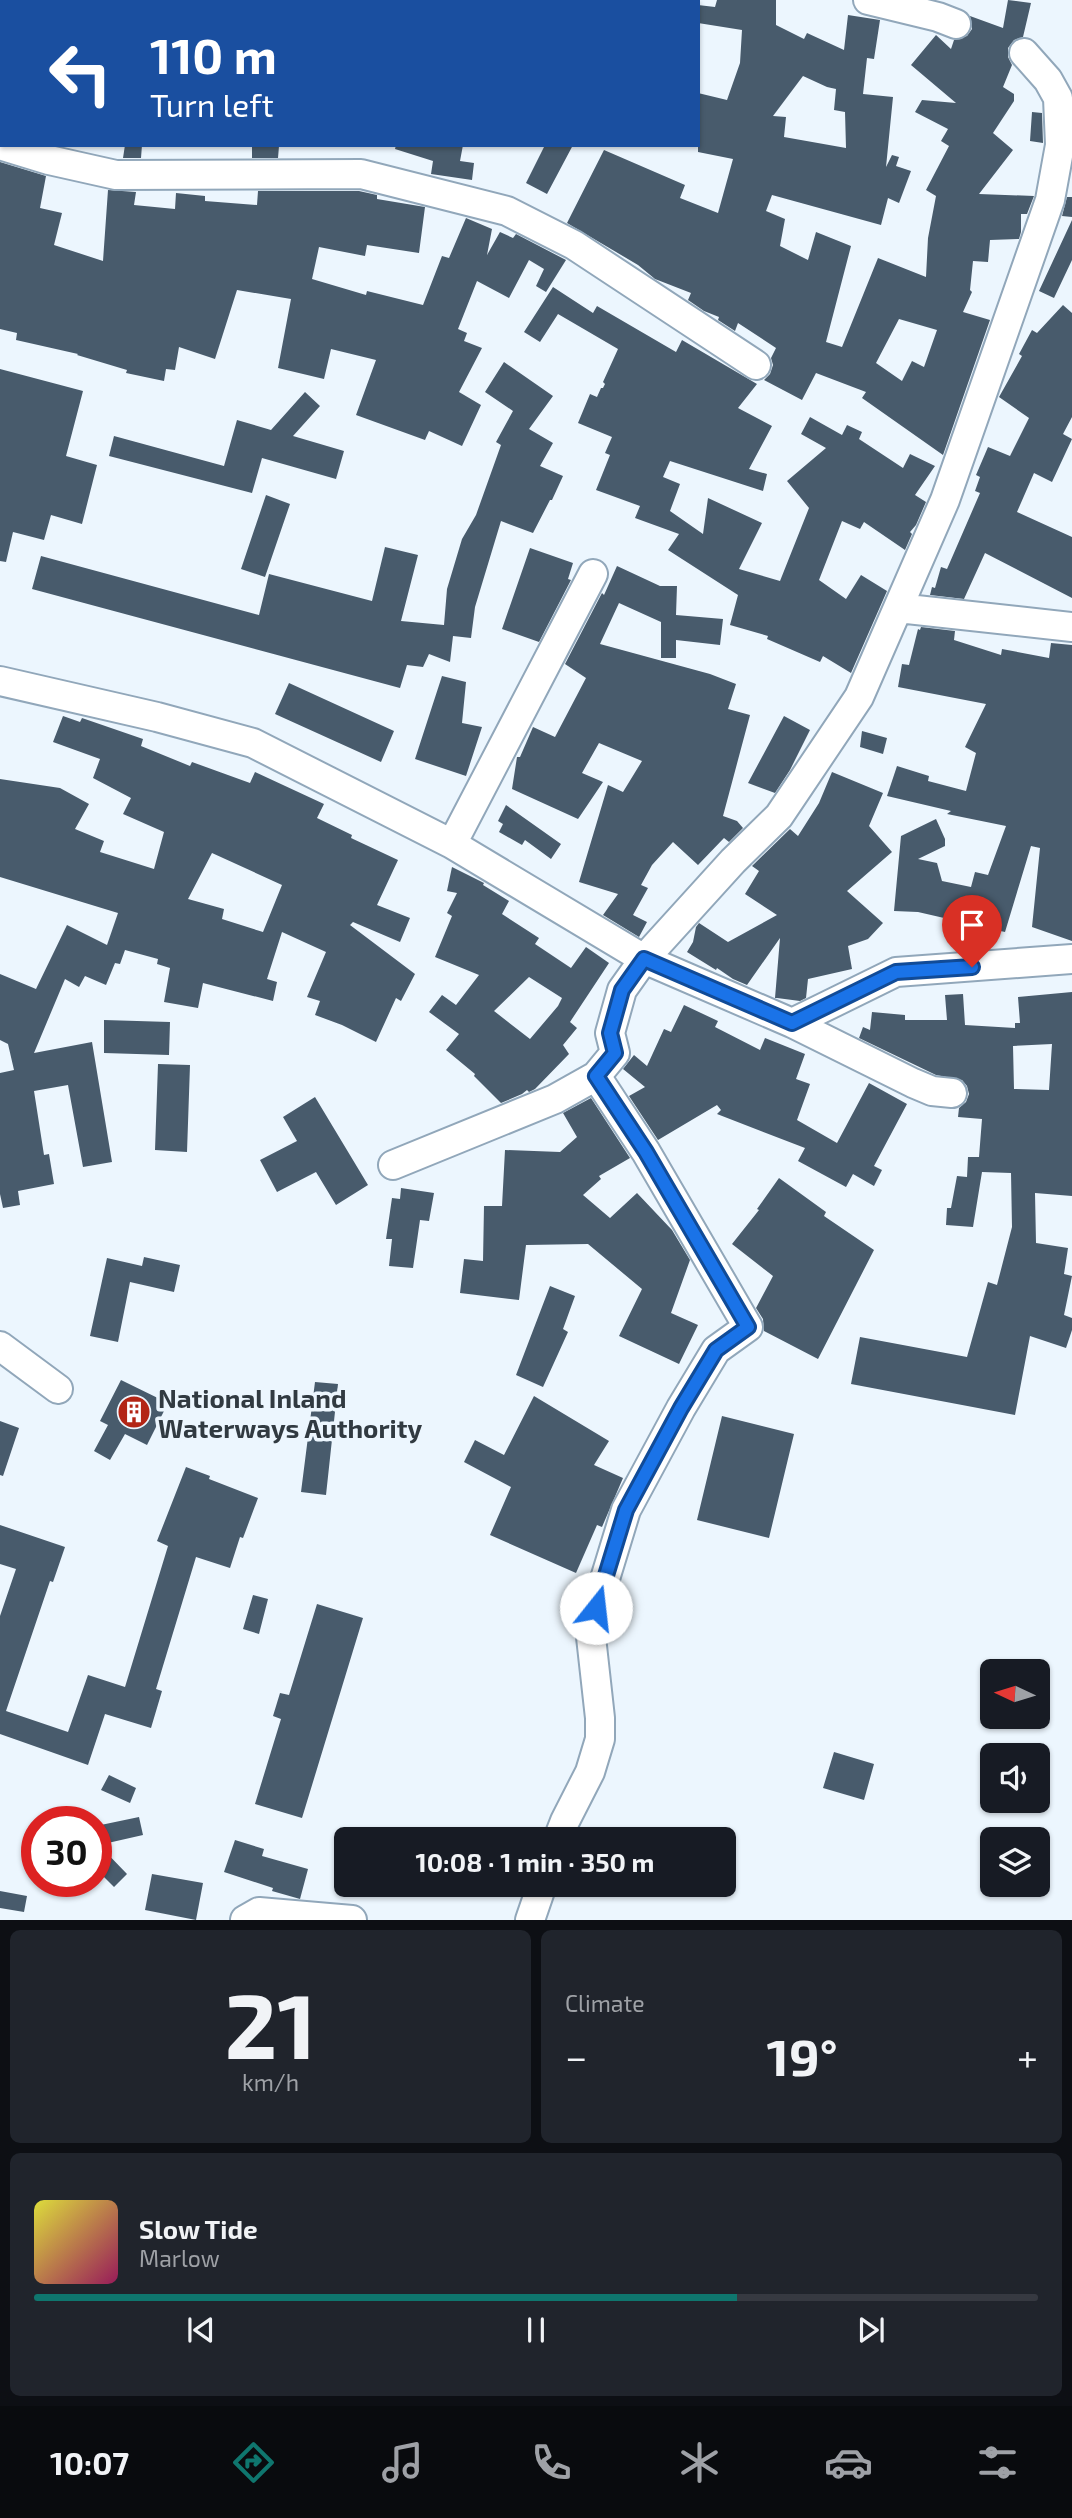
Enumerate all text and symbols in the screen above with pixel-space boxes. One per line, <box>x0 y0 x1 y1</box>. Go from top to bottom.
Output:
text: 110 m <box>150 25 277 84</box>
icon: left <box>35 28 126 119</box>
text: Turn left <box>150 85 274 123</box>
pin <box>942 895 1002 967</box>
icon: arrive <box>953 906 991 944</box>
place label: National Inland Waterways Authority <box>158 1382 422 1444</box>
building icon: National Inland Waterways Authority <box>115 1393 153 1431</box>
position arrow <box>559 1571 633 1645</box>
north arrow <box>980 1659 1050 1729</box>
map controls <box>980 1659 1050 1897</box>
button: sound <box>980 1743 1050 1813</box>
speed limit sign: 30 <box>21 1806 112 1897</box>
button: layers <box>980 1827 1050 1897</box>
text: 10:08 · 1 min · 350 m <box>415 1846 655 1877</box>
text: 21 <box>224 1968 317 2077</box>
text: Climate <box>565 1989 645 2017</box>
text: 19° <box>767 2024 838 2086</box>
text: − <box>565 2033 587 2079</box>
text: + <box>1017 2033 1038 2079</box>
text: km/h <box>242 2068 299 2096</box>
text: Slow Tide <box>139 2213 258 2244</box>
text: Marlow <box>139 2244 220 2272</box>
icon: previous <box>182 2311 220 2349</box>
icon: pause <box>517 2311 555 2349</box>
icon: next <box>852 2311 890 2349</box>
icon: directions <box>229 2438 278 2487</box>
icon: music <box>378 2438 427 2487</box>
icon: phone <box>527 2438 576 2487</box>
icon: climate <box>675 2438 724 2487</box>
icon: car <box>824 2438 873 2487</box>
icon: filters <box>973 2438 1022 2487</box>
text: 10:07 <box>50 2443 129 2481</box>

